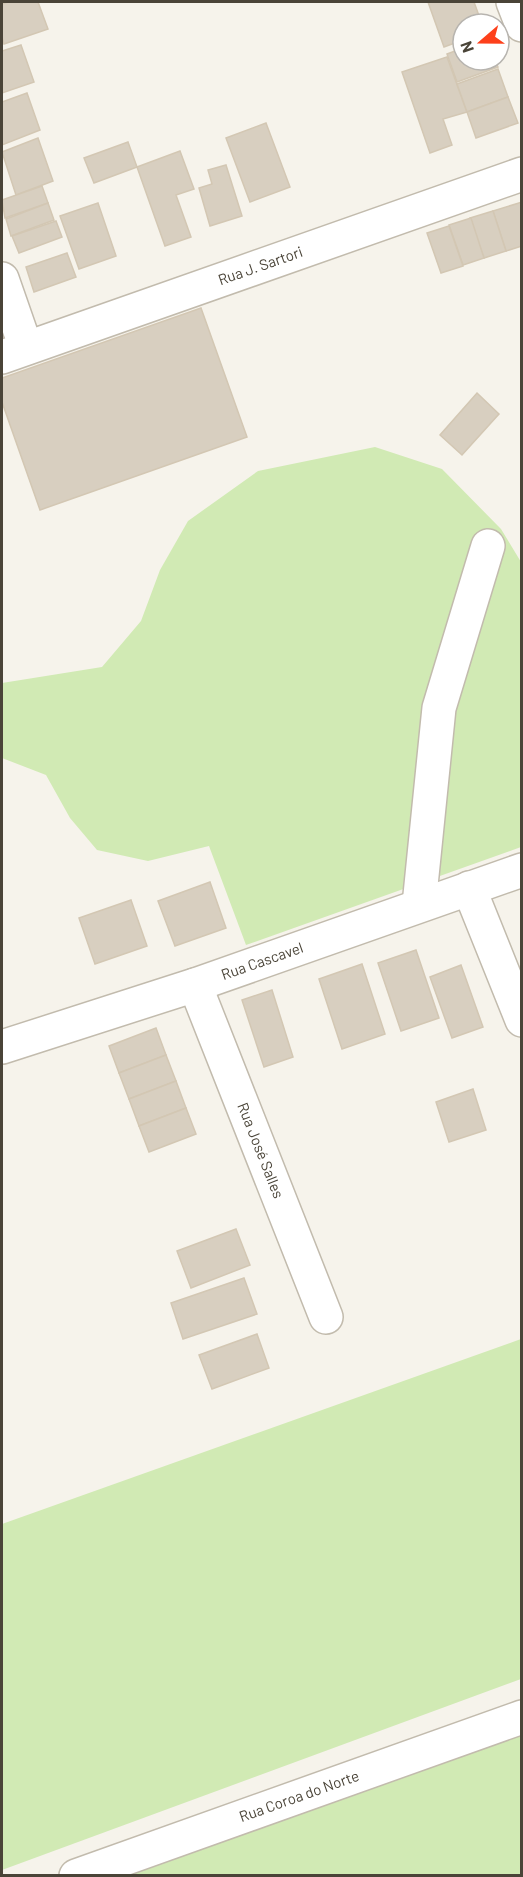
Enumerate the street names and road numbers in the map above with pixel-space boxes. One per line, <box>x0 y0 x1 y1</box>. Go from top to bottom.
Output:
street label: Rua J. Sartori <box>215 242 305 288</box>
street label: Rua Cascavel <box>219 938 305 983</box>
street label: Rua José Salles <box>234 1100 288 1201</box>
street label: Rua Coroa do Norte <box>236 1766 361 1825</box>

